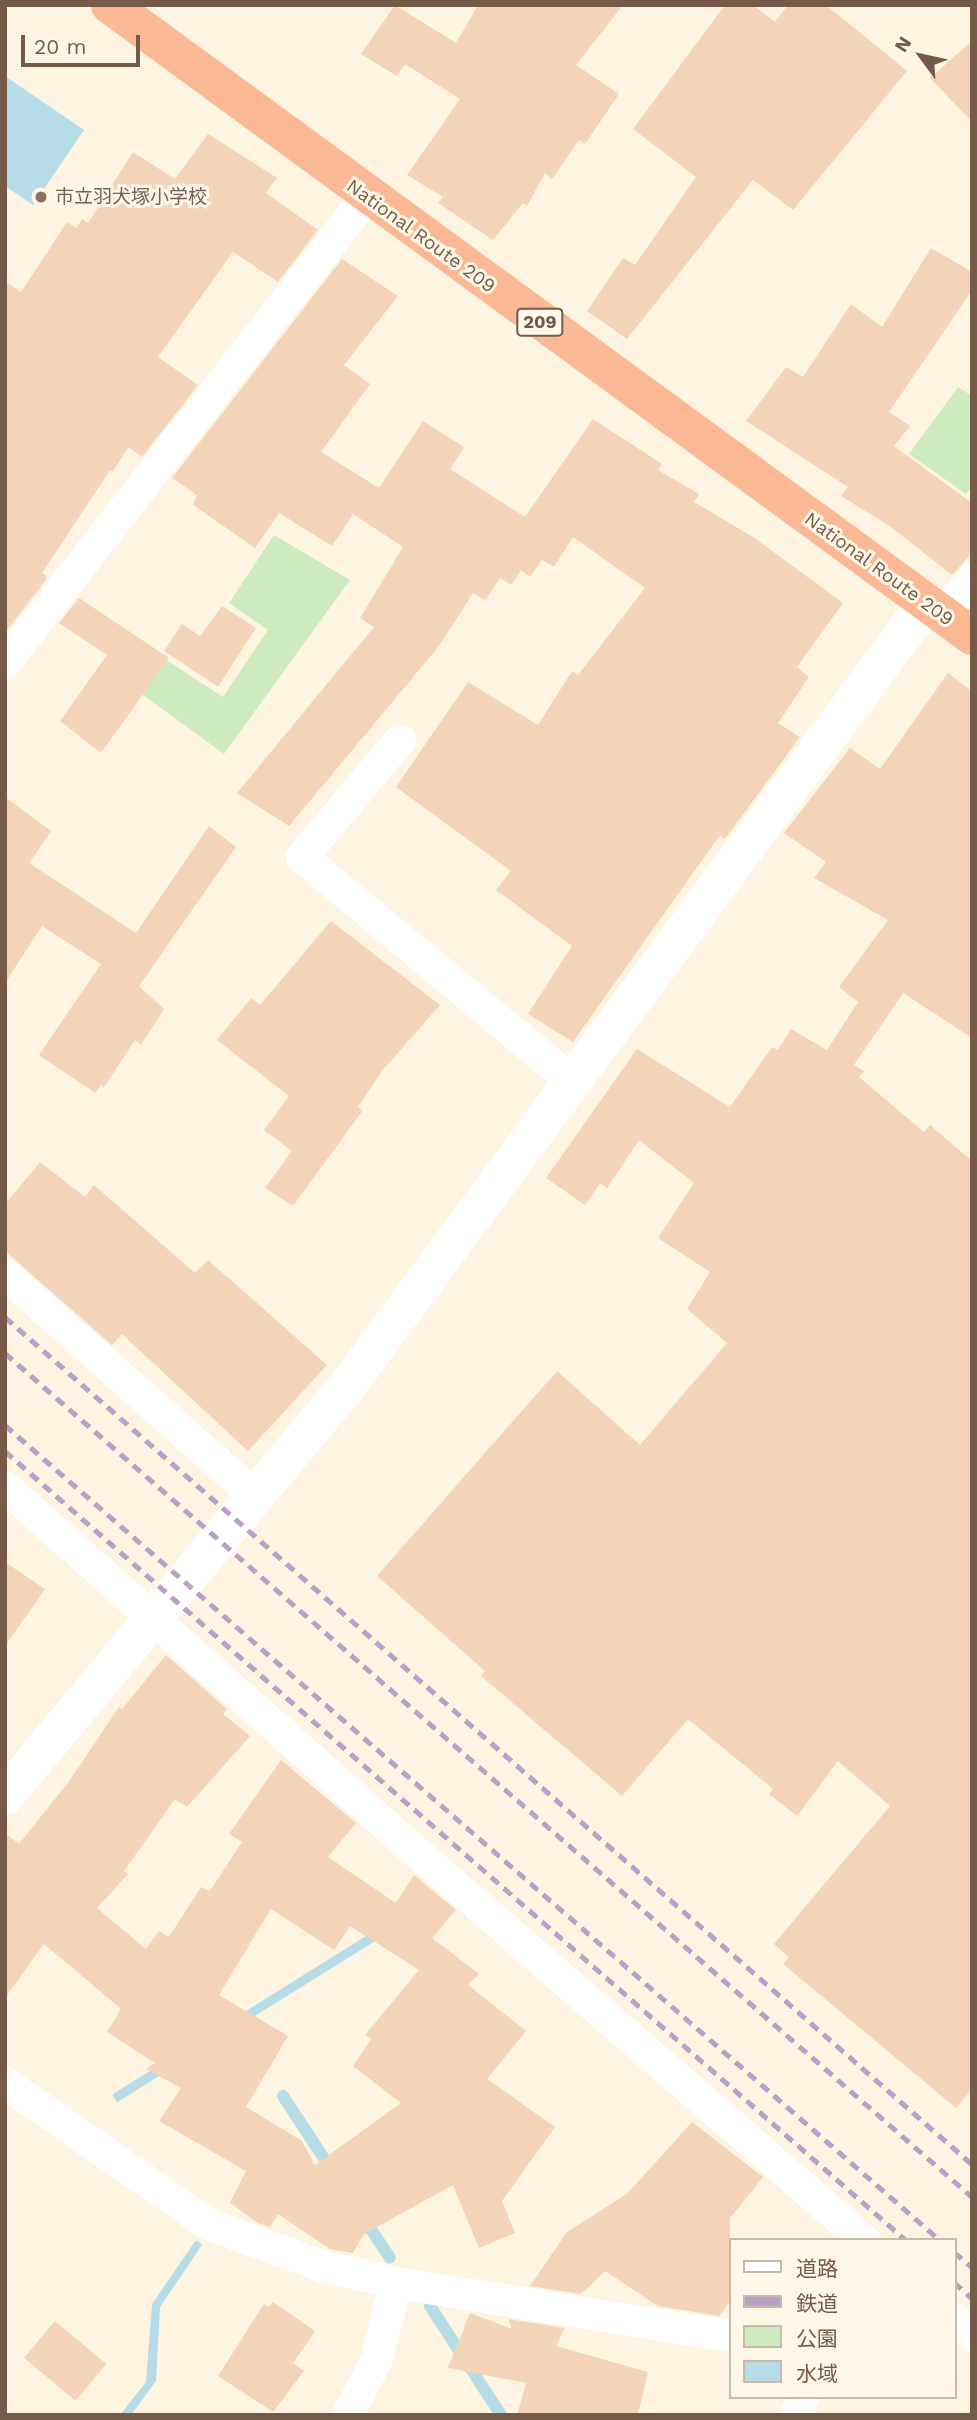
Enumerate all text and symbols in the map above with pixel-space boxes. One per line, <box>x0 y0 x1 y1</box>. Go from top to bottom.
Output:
scale bar <box>24 21 144 65</box>
north arrow <box>886 21 956 91</box>
text: N <box>889 32 916 56</box>
text: 20 m <box>34 34 86 59</box>
street label: National Route 209 <box>342 174 500 298</box>
place label: 市立羽犬塚小学校 <box>55 186 207 208</box>
marker: 市立羽犬塚小学校 <box>33 189 49 205</box>
road number: 209 <box>516 308 564 336</box>
street label: National Route 209 <box>800 507 958 631</box>
legend <box>729 2238 956 2399</box>
text: 道路 <box>796 2256 838 2281</box>
text: 鉄道 <box>796 2291 838 2316</box>
text: 公園 <box>796 2326 838 2351</box>
text: 水域 <box>796 2361 838 2386</box>

